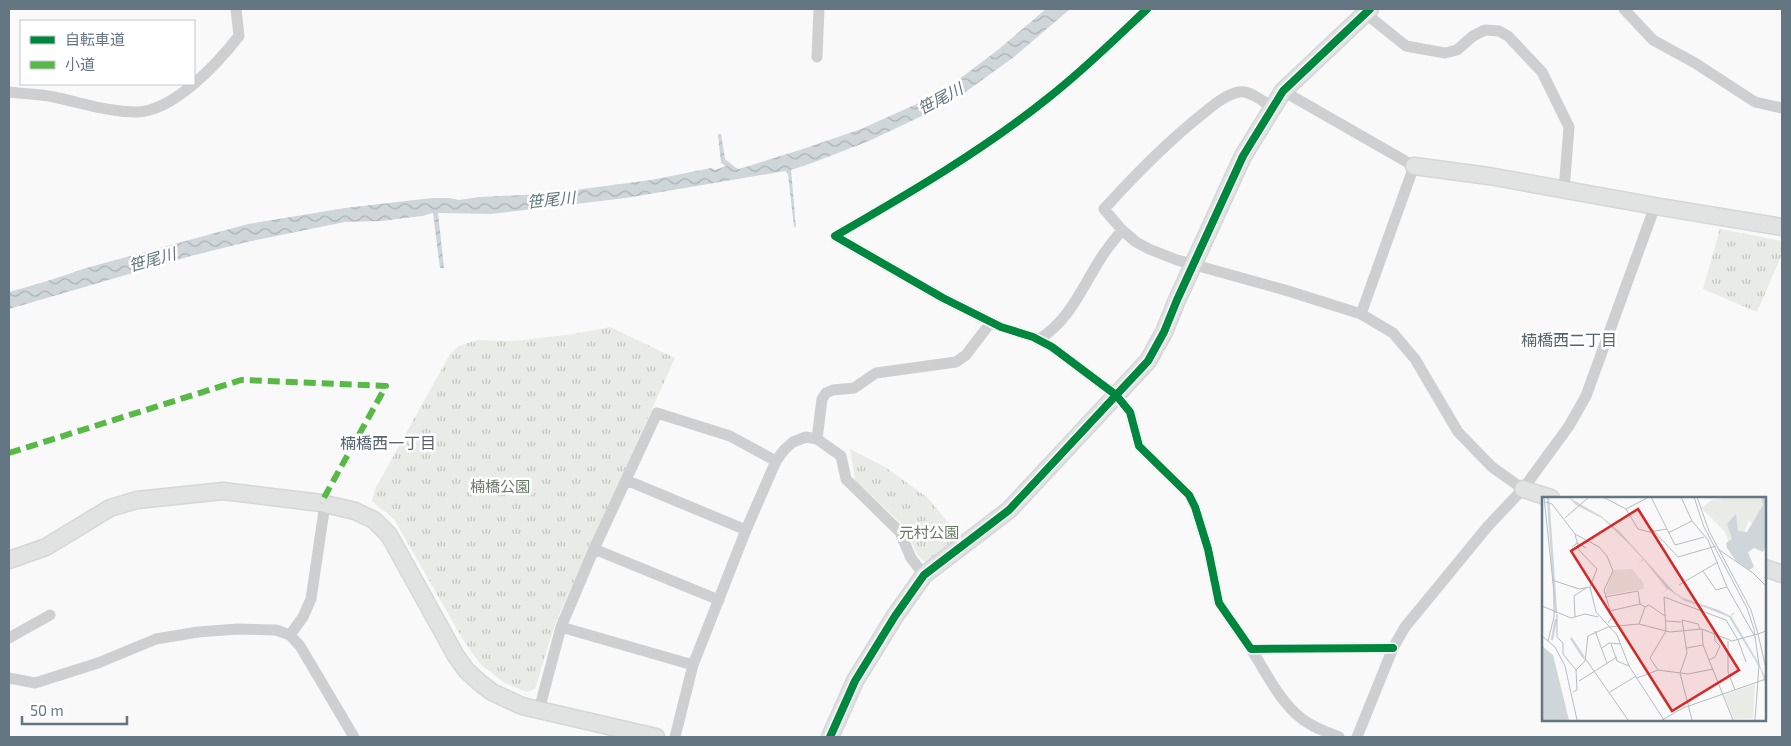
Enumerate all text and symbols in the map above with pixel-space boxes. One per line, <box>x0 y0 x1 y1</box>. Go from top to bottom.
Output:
legend <box>20 20 195 85</box>
text: 自転車道 <box>65 30 125 48</box>
text: 小道 <box>65 55 95 73</box>
water label: 笹尾川 <box>914 77 967 118</box>
water label: 笹尾川 <box>526 187 578 211</box>
water label: 笹尾川 <box>126 243 180 275</box>
district label: 楠橋西二丁目 <box>1521 330 1617 349</box>
district label: 楠橋西一丁目 <box>340 433 436 452</box>
park label: 楠橋公園 <box>470 477 530 495</box>
inset map <box>1542 497 1766 721</box>
park label: 元村公園 <box>899 523 959 541</box>
scale bar <box>22 694 128 726</box>
text: 50 m <box>30 701 64 719</box>

